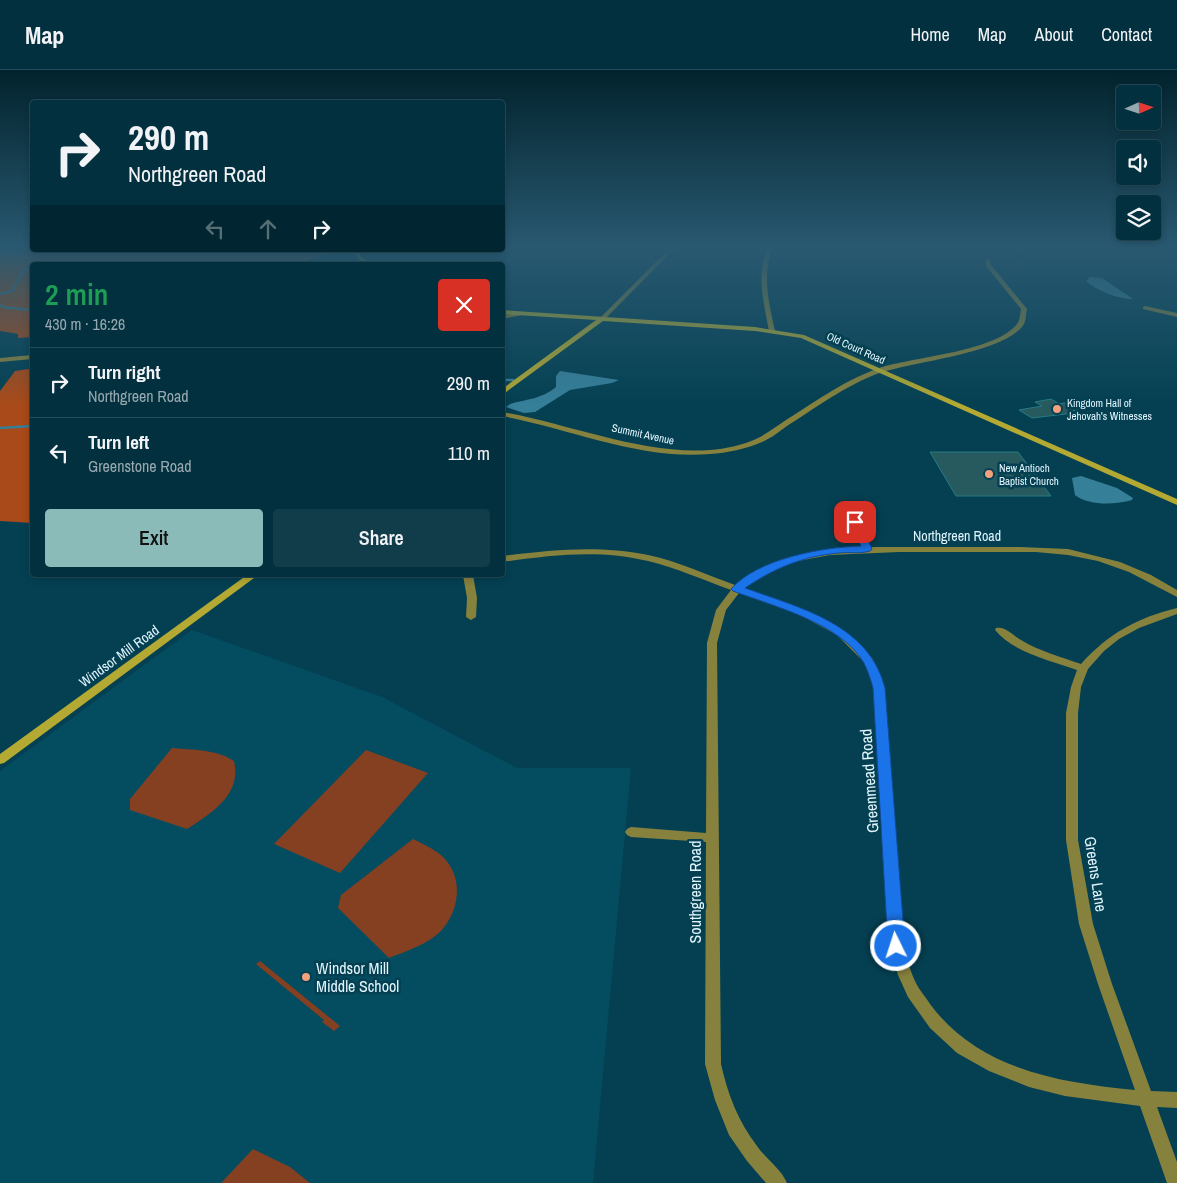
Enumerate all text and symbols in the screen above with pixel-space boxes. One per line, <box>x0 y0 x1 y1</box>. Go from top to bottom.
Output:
text: Map <box>25 19 64 51</box>
text: Home <box>910 22 950 47</box>
text: Map <box>978 22 1007 47</box>
text: About <box>1035 22 1073 47</box>
text: Contact <box>1101 22 1152 47</box>
north arrow <box>1116 85 1161 130</box>
map controls <box>1116 85 1161 240</box>
text: 290 m <box>128 114 209 161</box>
icon: right <box>45 120 110 185</box>
button: sound <box>1116 140 1161 185</box>
text: Northgreen Road <box>128 159 266 189</box>
button: layers <box>1116 195 1161 240</box>
icon: left <box>201 215 229 243</box>
icon: ahead <box>254 215 282 243</box>
icon: right <box>307 215 335 243</box>
text: 2 min <box>45 274 108 314</box>
button: close <box>438 279 490 331</box>
text: 430 m · 16:26 <box>45 313 125 335</box>
street label: Old Court Road <box>825 329 887 367</box>
text: Turn right <box>88 359 160 385</box>
icon: right <box>45 369 73 397</box>
text: 290 m <box>447 370 490 396</box>
text: Northgreen Road <box>88 385 189 407</box>
place label: Kingdom Hall of Jehovah's Witnesses <box>1067 396 1152 423</box>
marker: Kingdom Hall of Jehovah's Witnesses <box>1051 403 1063 415</box>
street label: Summit Avenue <box>610 421 676 447</box>
text: Turn left <box>88 429 149 455</box>
icon: left <box>45 439 73 467</box>
text: 110 m <box>448 440 490 466</box>
text: Greenstone Road <box>88 455 192 477</box>
place label: New Antioch Baptist Church <box>999 461 1059 488</box>
marker: New Antioch Baptist Church <box>983 468 995 480</box>
pin <box>834 501 876 543</box>
icon: arrive <box>841 508 869 536</box>
button: Exit <box>45 509 263 567</box>
button: Share <box>273 509 490 567</box>
street label: Northgreen Road <box>913 527 1001 545</box>
street label: Windsor Mill Road <box>76 621 162 691</box>
street label: Greenmead Road <box>854 728 884 834</box>
street label: Greens Lane <box>1079 835 1113 913</box>
street label: Southgreen Road <box>684 841 706 943</box>
position arrow <box>869 919 921 971</box>
place label: Windsor Mill Middle School <box>316 957 399 997</box>
marker: Windsor Mill Middle School <box>300 971 312 983</box>

